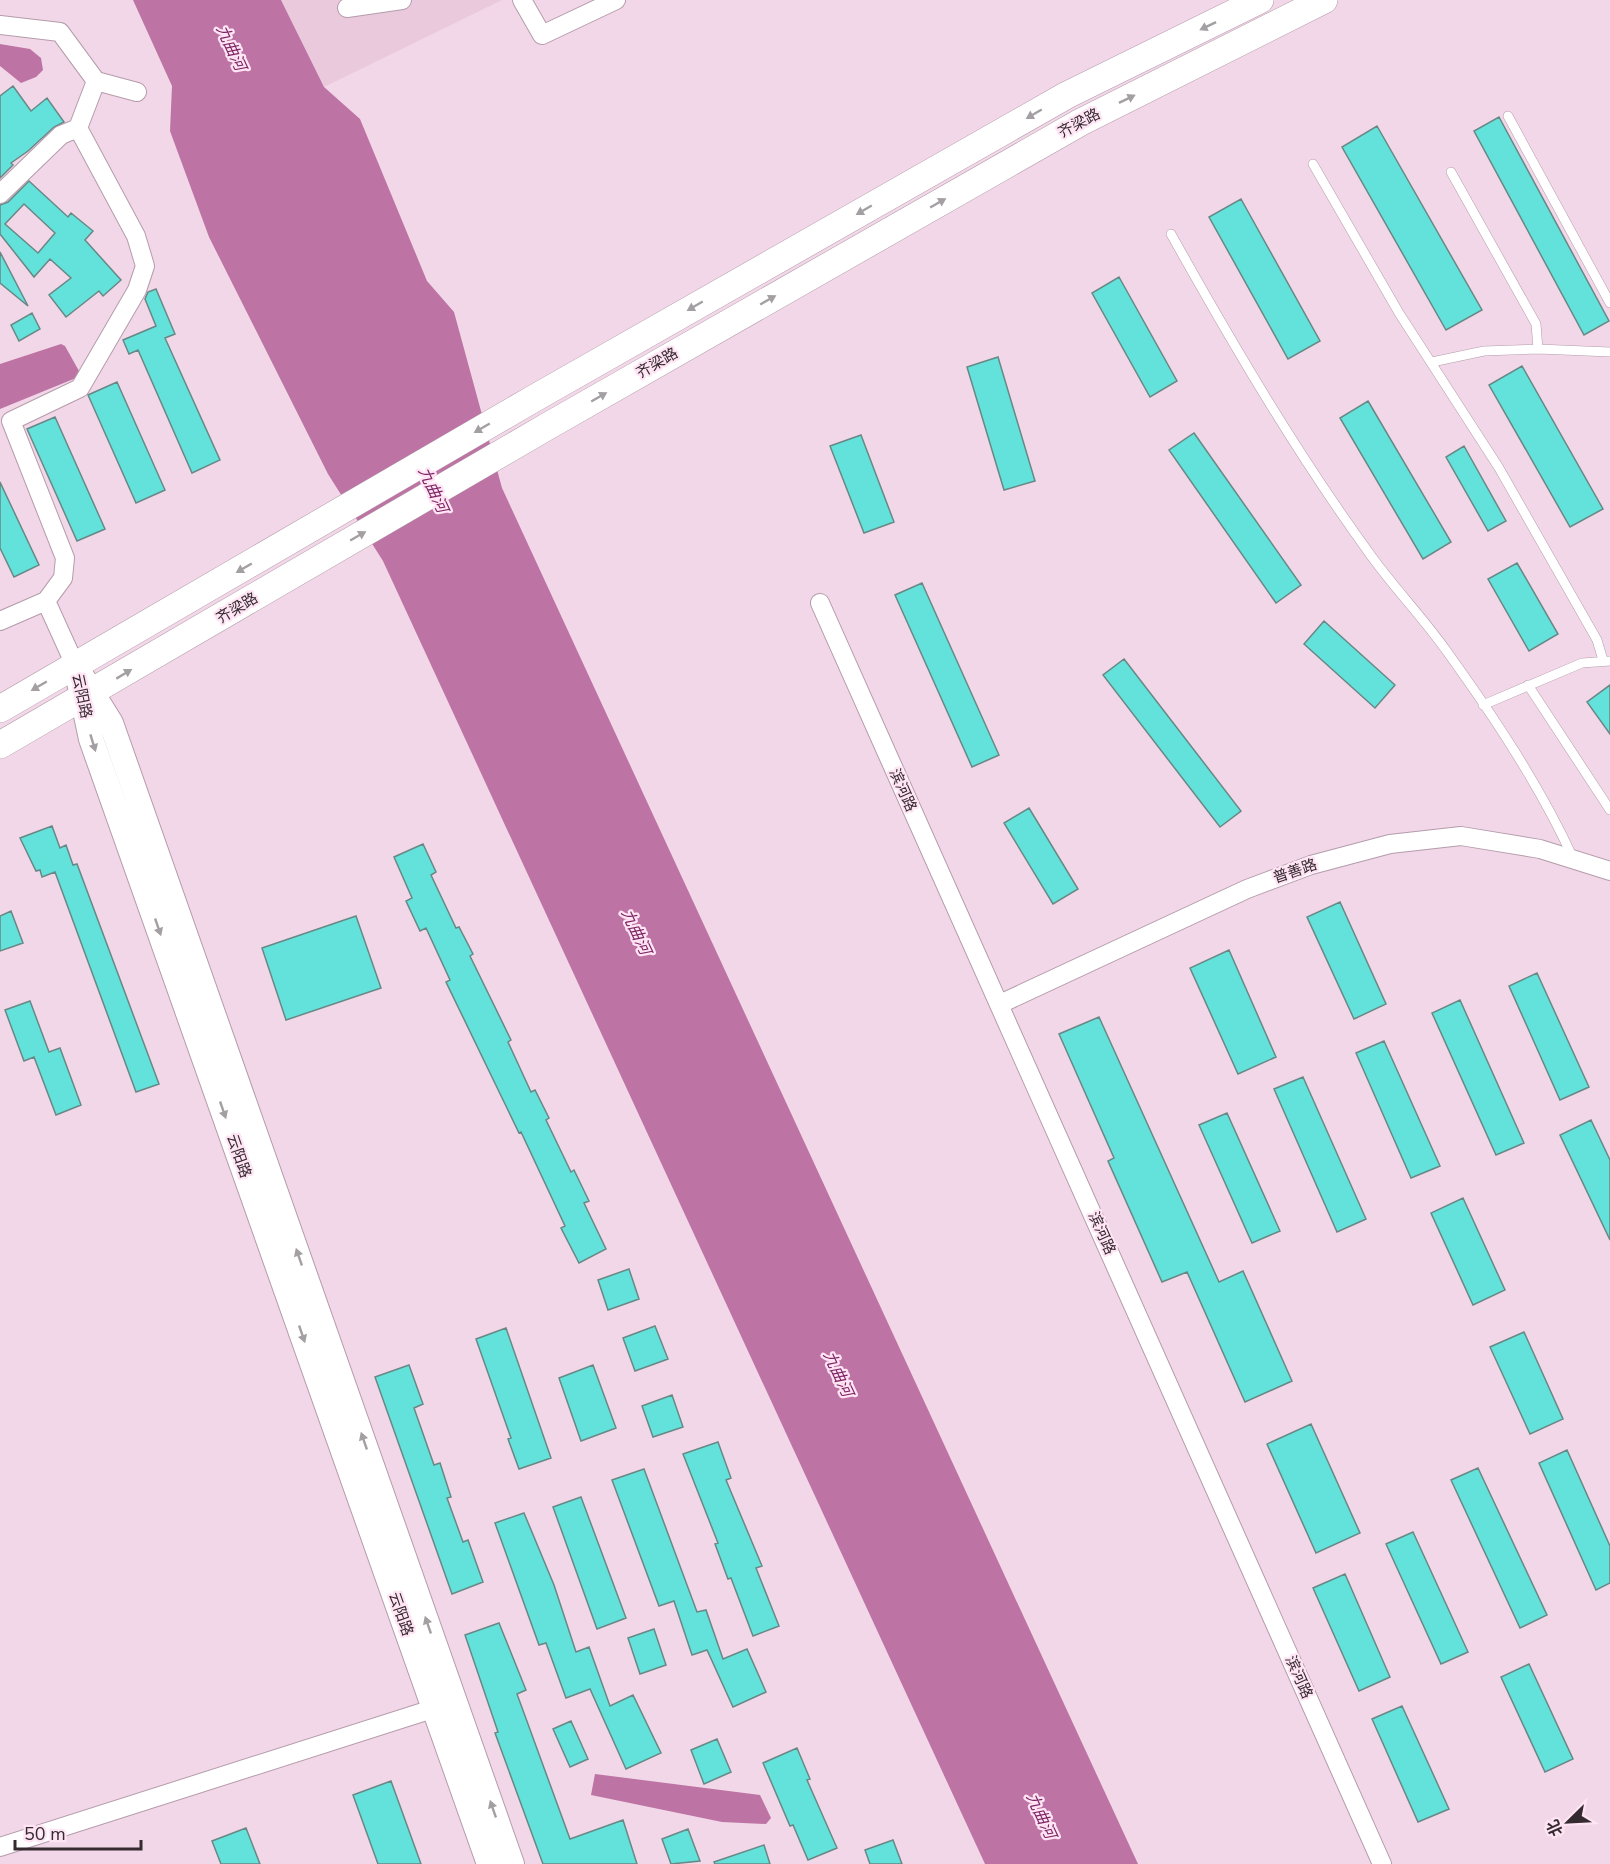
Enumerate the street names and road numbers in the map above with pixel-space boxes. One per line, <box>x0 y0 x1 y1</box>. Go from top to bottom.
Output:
street label: 齐梁路 <box>1054 104 1104 142</box>
street label: 齐梁路 <box>633 343 681 383</box>
street label: 齐梁路 <box>213 588 261 628</box>
street label: 云阳路 <box>68 672 96 720</box>
street label: 滨河路 <box>885 765 921 815</box>
street label: 普善路 <box>1270 854 1320 888</box>
street label: 云阳路 <box>222 1131 256 1181</box>
street label: 滨河路 <box>1084 1208 1120 1258</box>
street label: 云阳路 <box>384 1589 418 1639</box>
street label: 滨河路 <box>1281 1652 1317 1702</box>

